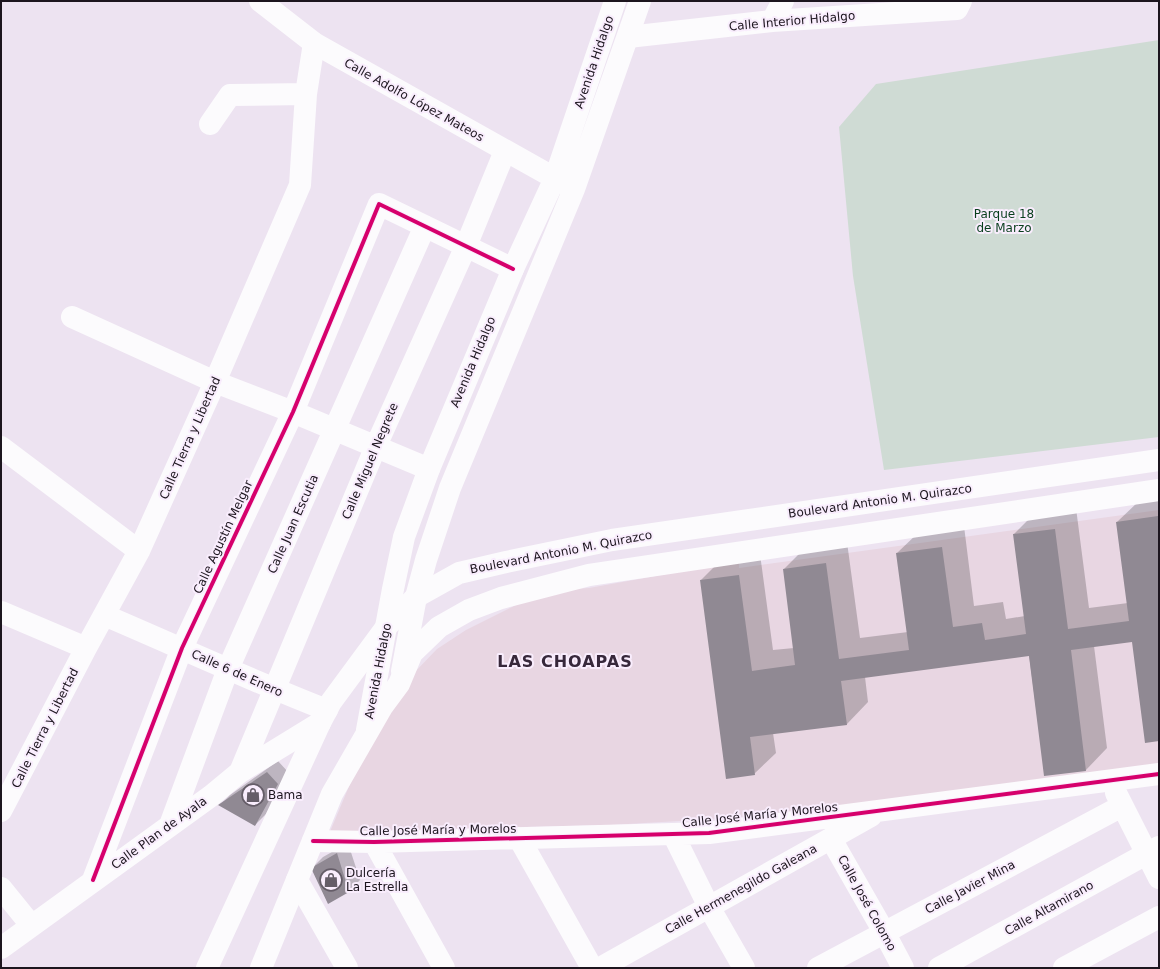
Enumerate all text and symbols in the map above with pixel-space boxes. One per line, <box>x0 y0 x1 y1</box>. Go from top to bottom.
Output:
street label: Calle Interior Hidalgo <box>728 9 856 33</box>
street label: Avenida Hidalgo <box>572 14 616 110</box>
street label: Calle Adolfo López Mateos <box>342 56 486 144</box>
park label: Parque 18 de Marzo <box>974 207 1034 235</box>
street label: Avenida Hidalgo <box>448 314 498 410</box>
street label: Calle Tierra y Libertad <box>157 375 223 501</box>
street label: Calle Miguel Negrete <box>339 401 401 521</box>
street label: Calle Juan Escutia <box>265 472 321 576</box>
street label: Calle Agustín Melgar <box>191 478 256 596</box>
street label: Boulevard Antonio M. Quirazco <box>787 481 973 521</box>
street label: Boulevard Antonio M. Quirazco <box>469 527 653 577</box>
street label: Avenida Hidalgo <box>362 622 394 720</box>
street label: Calle 6 de Enero <box>189 647 285 699</box>
district label: LAS CHOAPAS <box>497 652 633 671</box>
street label: Calle Tierra y Libertad <box>9 666 81 790</box>
shop icon: Bama <box>240 782 266 808</box>
place label: Bama <box>268 788 303 802</box>
street label: Calle Plan de Ayala <box>109 794 209 872</box>
street label: Calle José María y Morelos <box>681 800 839 830</box>
street label: Calle José María y Morelos <box>360 822 516 838</box>
street label: Calle Hermenegildo Galeana <box>663 841 819 937</box>
street label: Calle José Colomo <box>835 853 899 953</box>
street label: Calle Javier Mina <box>923 857 1017 917</box>
place label: Dulcería La Estrella <box>346 866 408 894</box>
shop icon: Dulcería La Estrella <box>318 867 344 893</box>
street label: Calle Altamirano <box>1002 878 1096 938</box>

